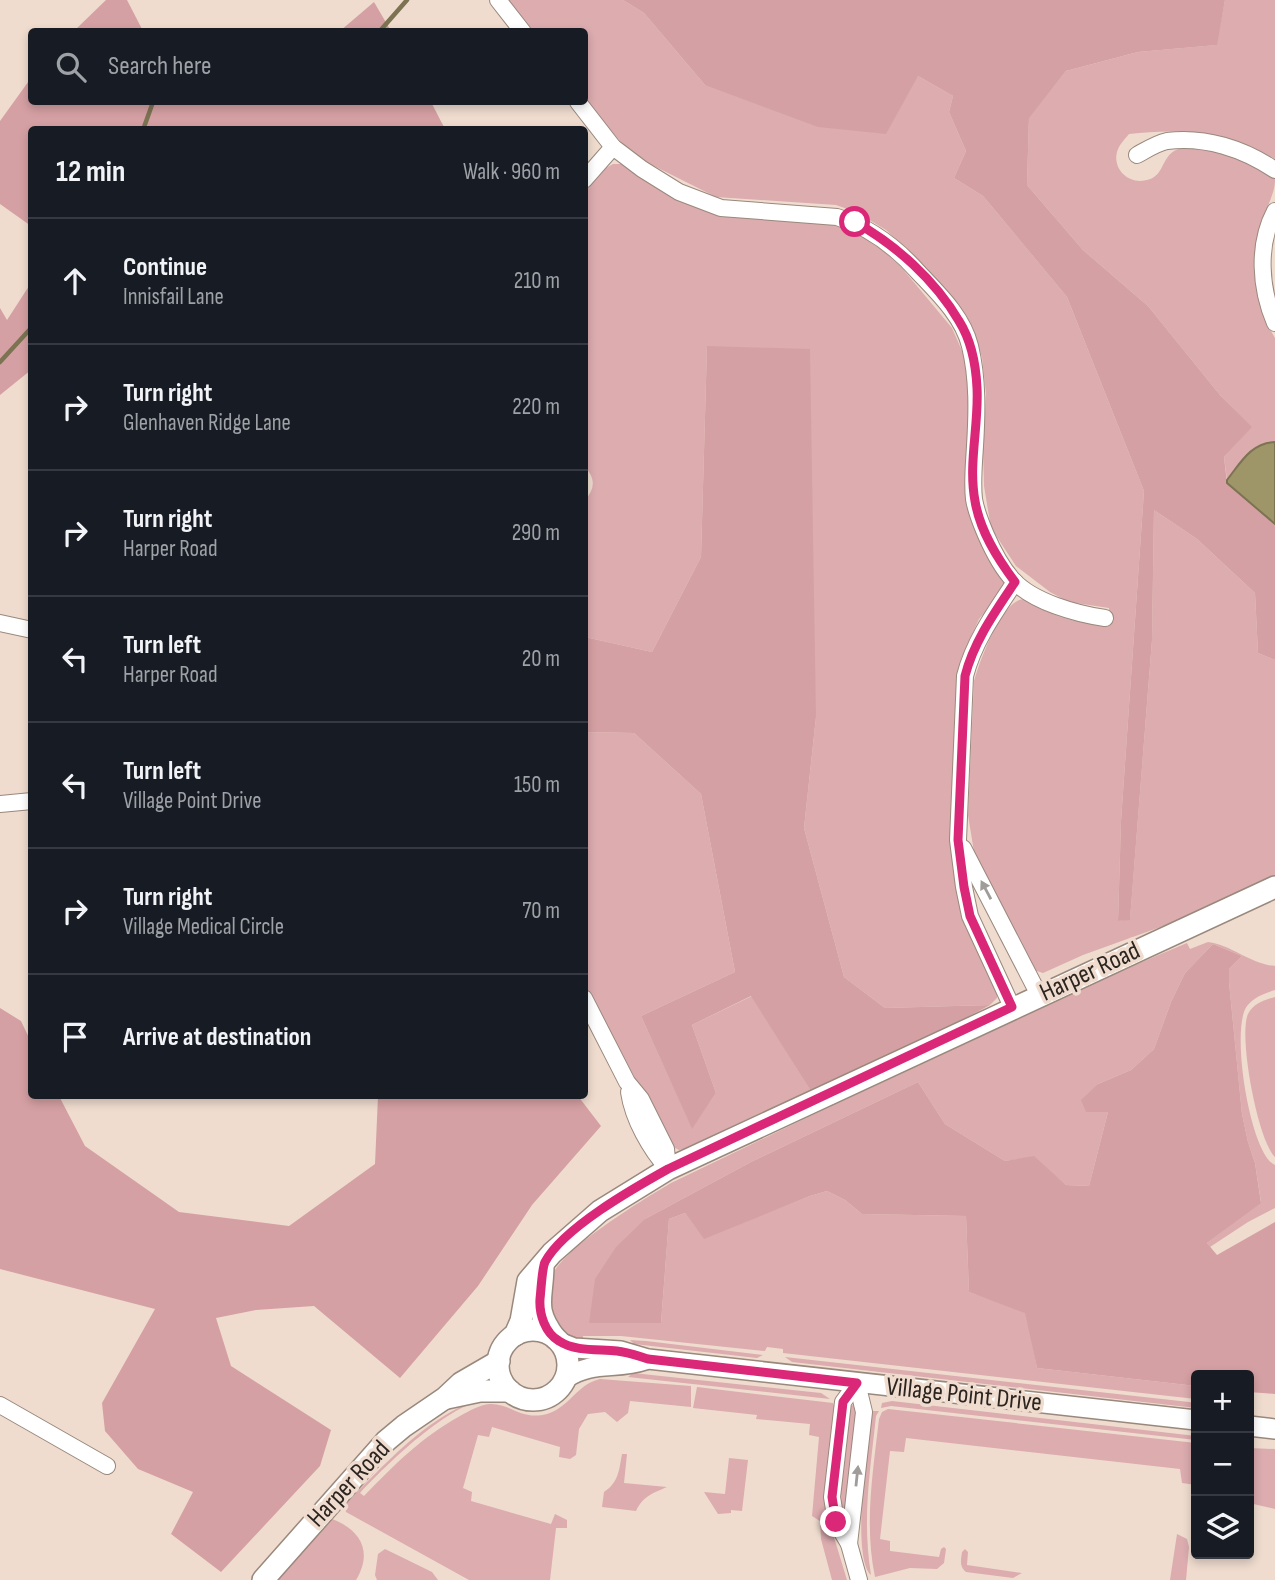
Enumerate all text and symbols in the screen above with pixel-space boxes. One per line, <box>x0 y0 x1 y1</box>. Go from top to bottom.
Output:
search box <box>28 28 588 105</box>
icon: search <box>52 48 90 86</box>
text: Search here <box>108 51 211 82</box>
text: 12 min <box>56 154 125 190</box>
text: Walk · 960 m <box>463 158 560 186</box>
route start <box>839 206 870 237</box>
text: Continue <box>123 252 207 283</box>
icon: ahead <box>56 262 94 300</box>
text: 210 m <box>514 267 560 295</box>
text: Innisfail Lane <box>123 283 224 311</box>
text: Turn right <box>123 378 212 409</box>
icon: right <box>56 388 94 426</box>
text: 220 m <box>512 393 560 421</box>
text: Glenhaven Ridge Lane <box>123 409 291 437</box>
text: Turn right <box>123 504 212 535</box>
icon: right <box>56 514 94 552</box>
text: 290 m <box>512 519 560 547</box>
text: Harper Road <box>123 535 217 563</box>
text: Turn left <box>123 630 201 661</box>
icon: left <box>56 640 94 678</box>
text: 20 m <box>522 645 560 673</box>
text: Harper Road <box>123 661 217 689</box>
text: Turn left <box>123 756 201 787</box>
icon: left <box>56 766 94 804</box>
text: 150 m <box>514 771 560 799</box>
text: Village Point Drive <box>123 787 261 815</box>
one-way arrow <box>980 880 992 900</box>
text: Turn right <box>123 882 212 913</box>
icon: right <box>56 892 94 930</box>
text: 70 m <box>522 897 560 925</box>
text: Village Medical Circle <box>123 913 284 941</box>
street label: Harper Road <box>1035 935 1145 1009</box>
icon: arrive <box>56 1018 94 1056</box>
text: Arrive at destination <box>123 1022 311 1053</box>
map controls <box>1191 1370 1254 1559</box>
button: + <box>1191 1370 1254 1433</box>
street label: Village Point Drive <box>885 1371 1043 1419</box>
button: − <box>1191 1433 1254 1496</box>
street label: Harper Road <box>301 1434 397 1534</box>
one-way arrow <box>852 1465 863 1487</box>
button: layers <box>1191 1496 1254 1559</box>
route end <box>820 1506 851 1537</box>

